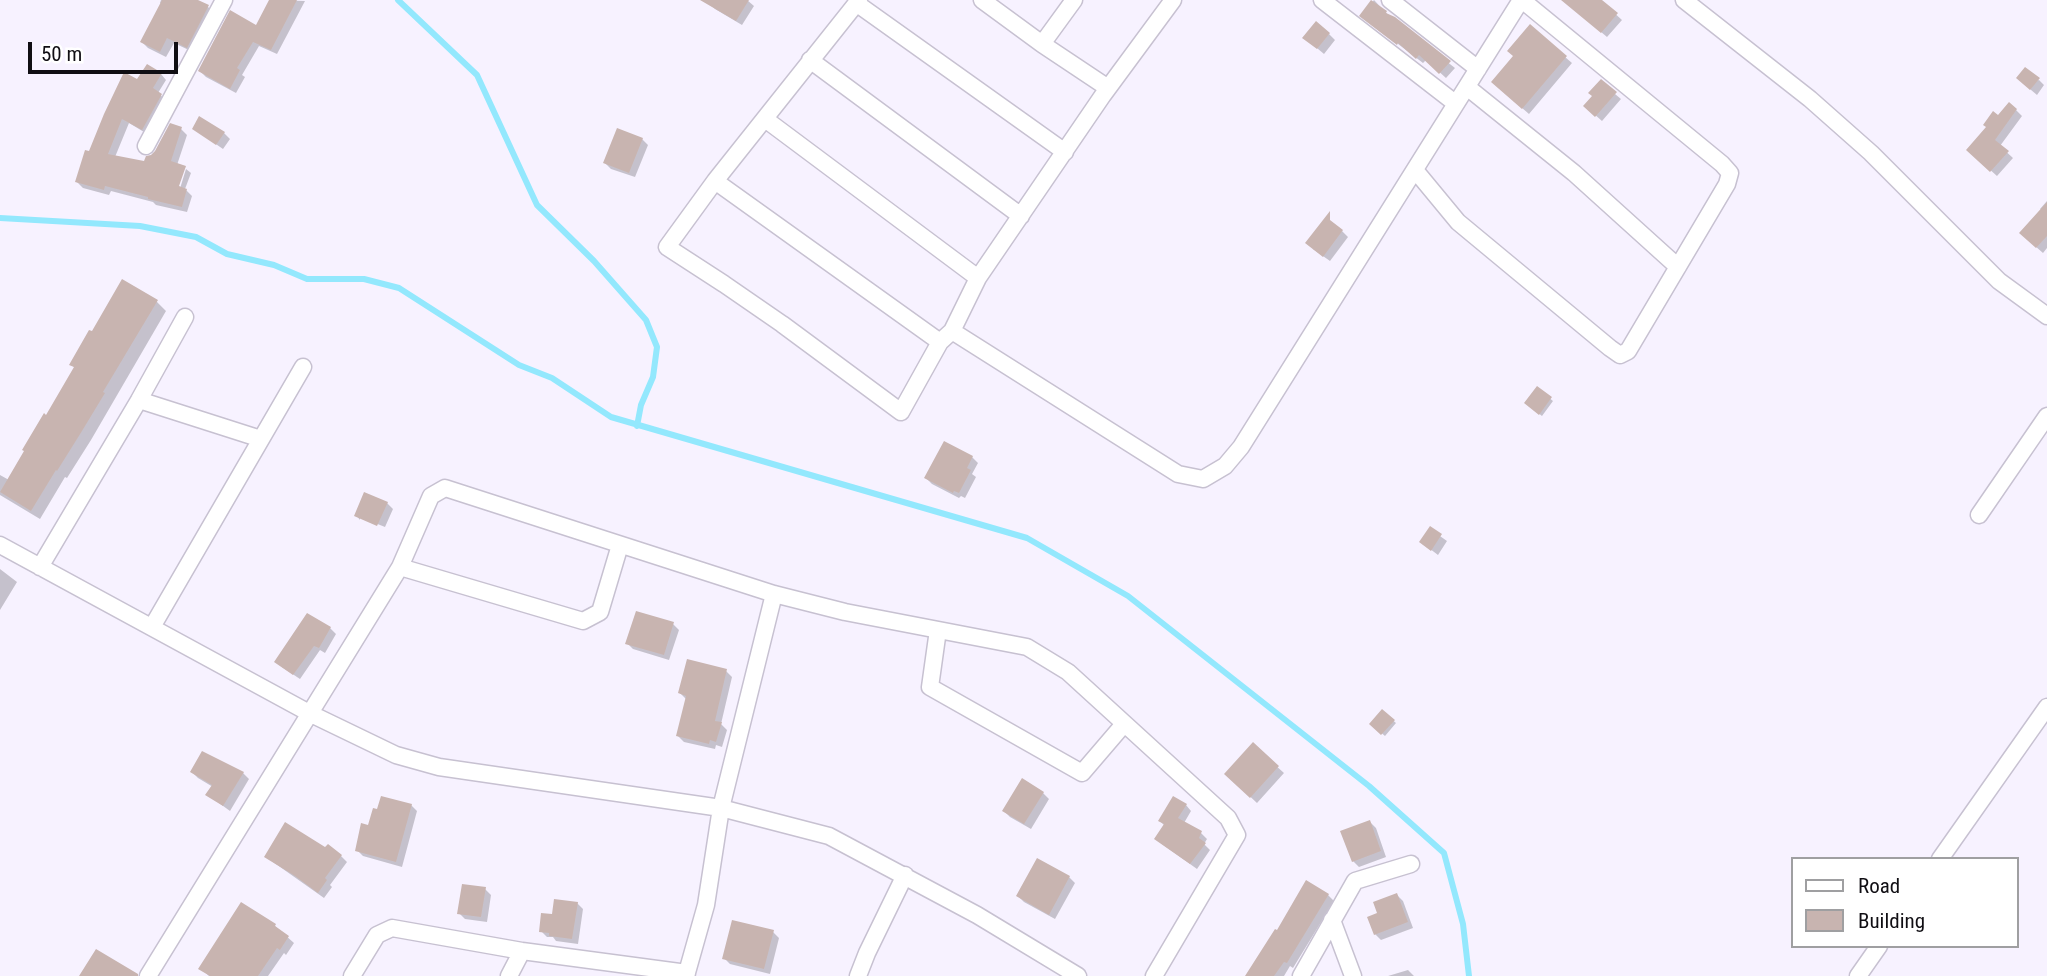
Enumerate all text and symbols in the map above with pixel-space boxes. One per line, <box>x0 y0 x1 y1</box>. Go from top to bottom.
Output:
scale bar <box>32 28 182 72</box>
text: 50 m <box>41 42 82 66</box>
legend <box>1792 857 2019 948</box>
text: Road <box>1858 874 1900 898</box>
text: Building <box>1858 909 1925 933</box>

